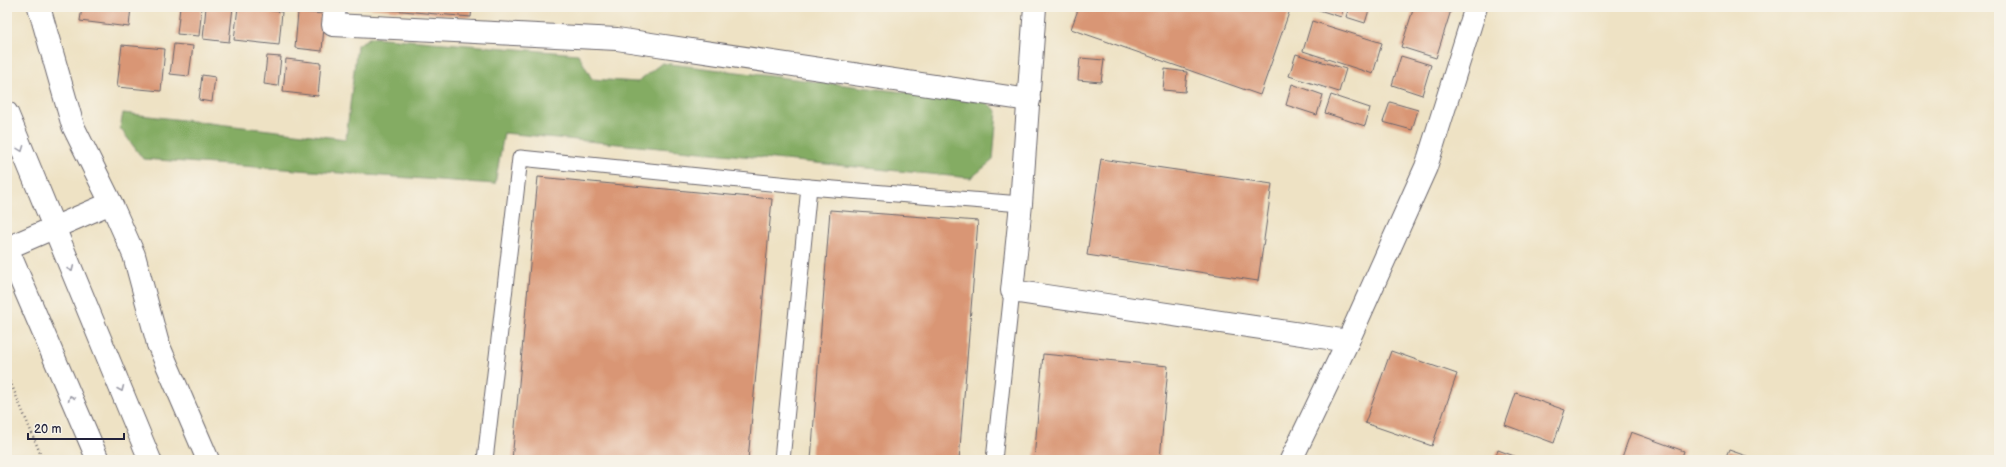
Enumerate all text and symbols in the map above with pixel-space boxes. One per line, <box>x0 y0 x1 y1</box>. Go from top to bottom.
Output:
one-way arrow <box>17 146 25 153</box>
one-way arrow <box>66 265 74 273</box>
one-way arrow <box>116 385 124 393</box>
one-way arrow <box>68 395 76 403</box>
scale bar <box>28 415 124 441</box>
text: 20 m <box>34 422 61 437</box>

